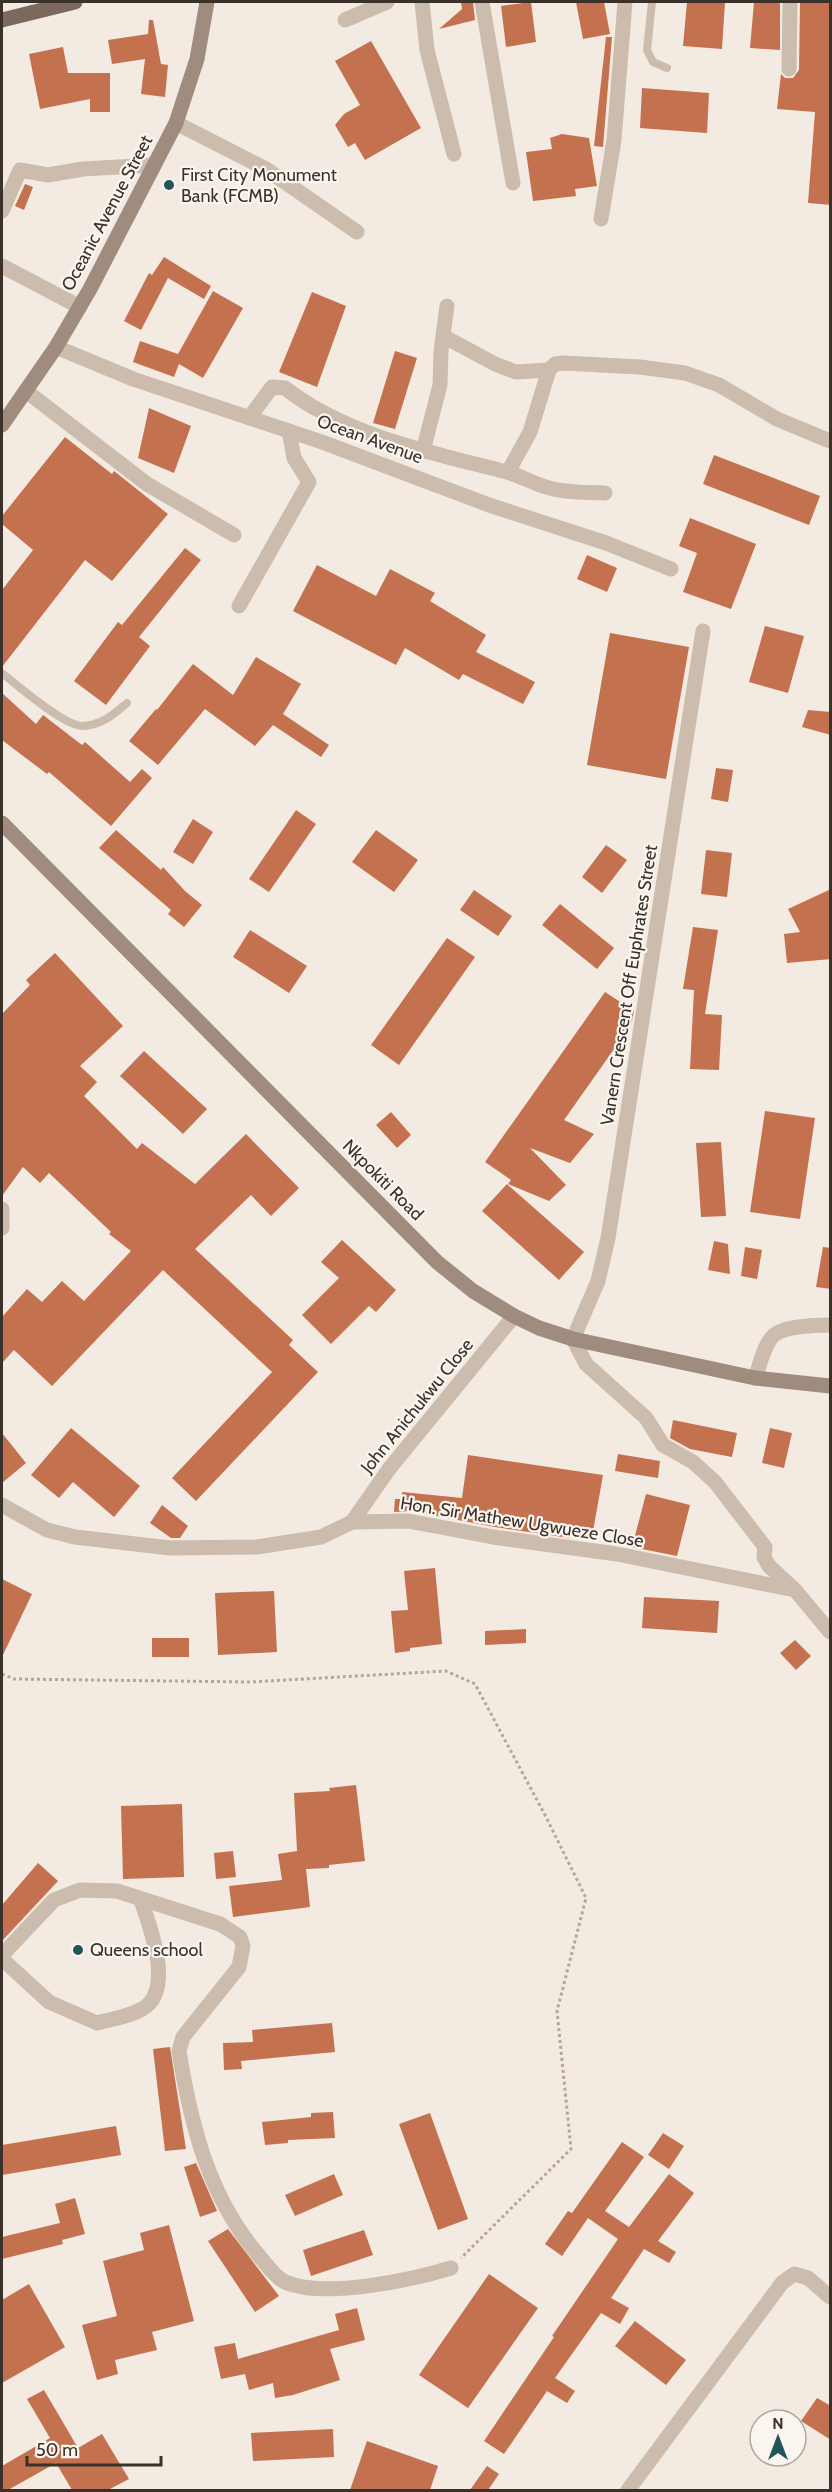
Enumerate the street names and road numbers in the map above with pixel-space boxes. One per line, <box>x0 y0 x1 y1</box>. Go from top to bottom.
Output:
street label: Oceanic Avenue Street <box>57 131 157 295</box>
street label: Ocean Avenue <box>314 410 426 468</box>
street label: Vanern Crescent Off Euphrates Street <box>596 843 662 1127</box>
street label: Nkpokiti Road <box>338 1135 428 1225</box>
street label: John Anichukwu Close <box>355 1334 478 1479</box>
street label: Hon. Sir Mathew Ugwueze Close <box>399 1492 645 1552</box>

